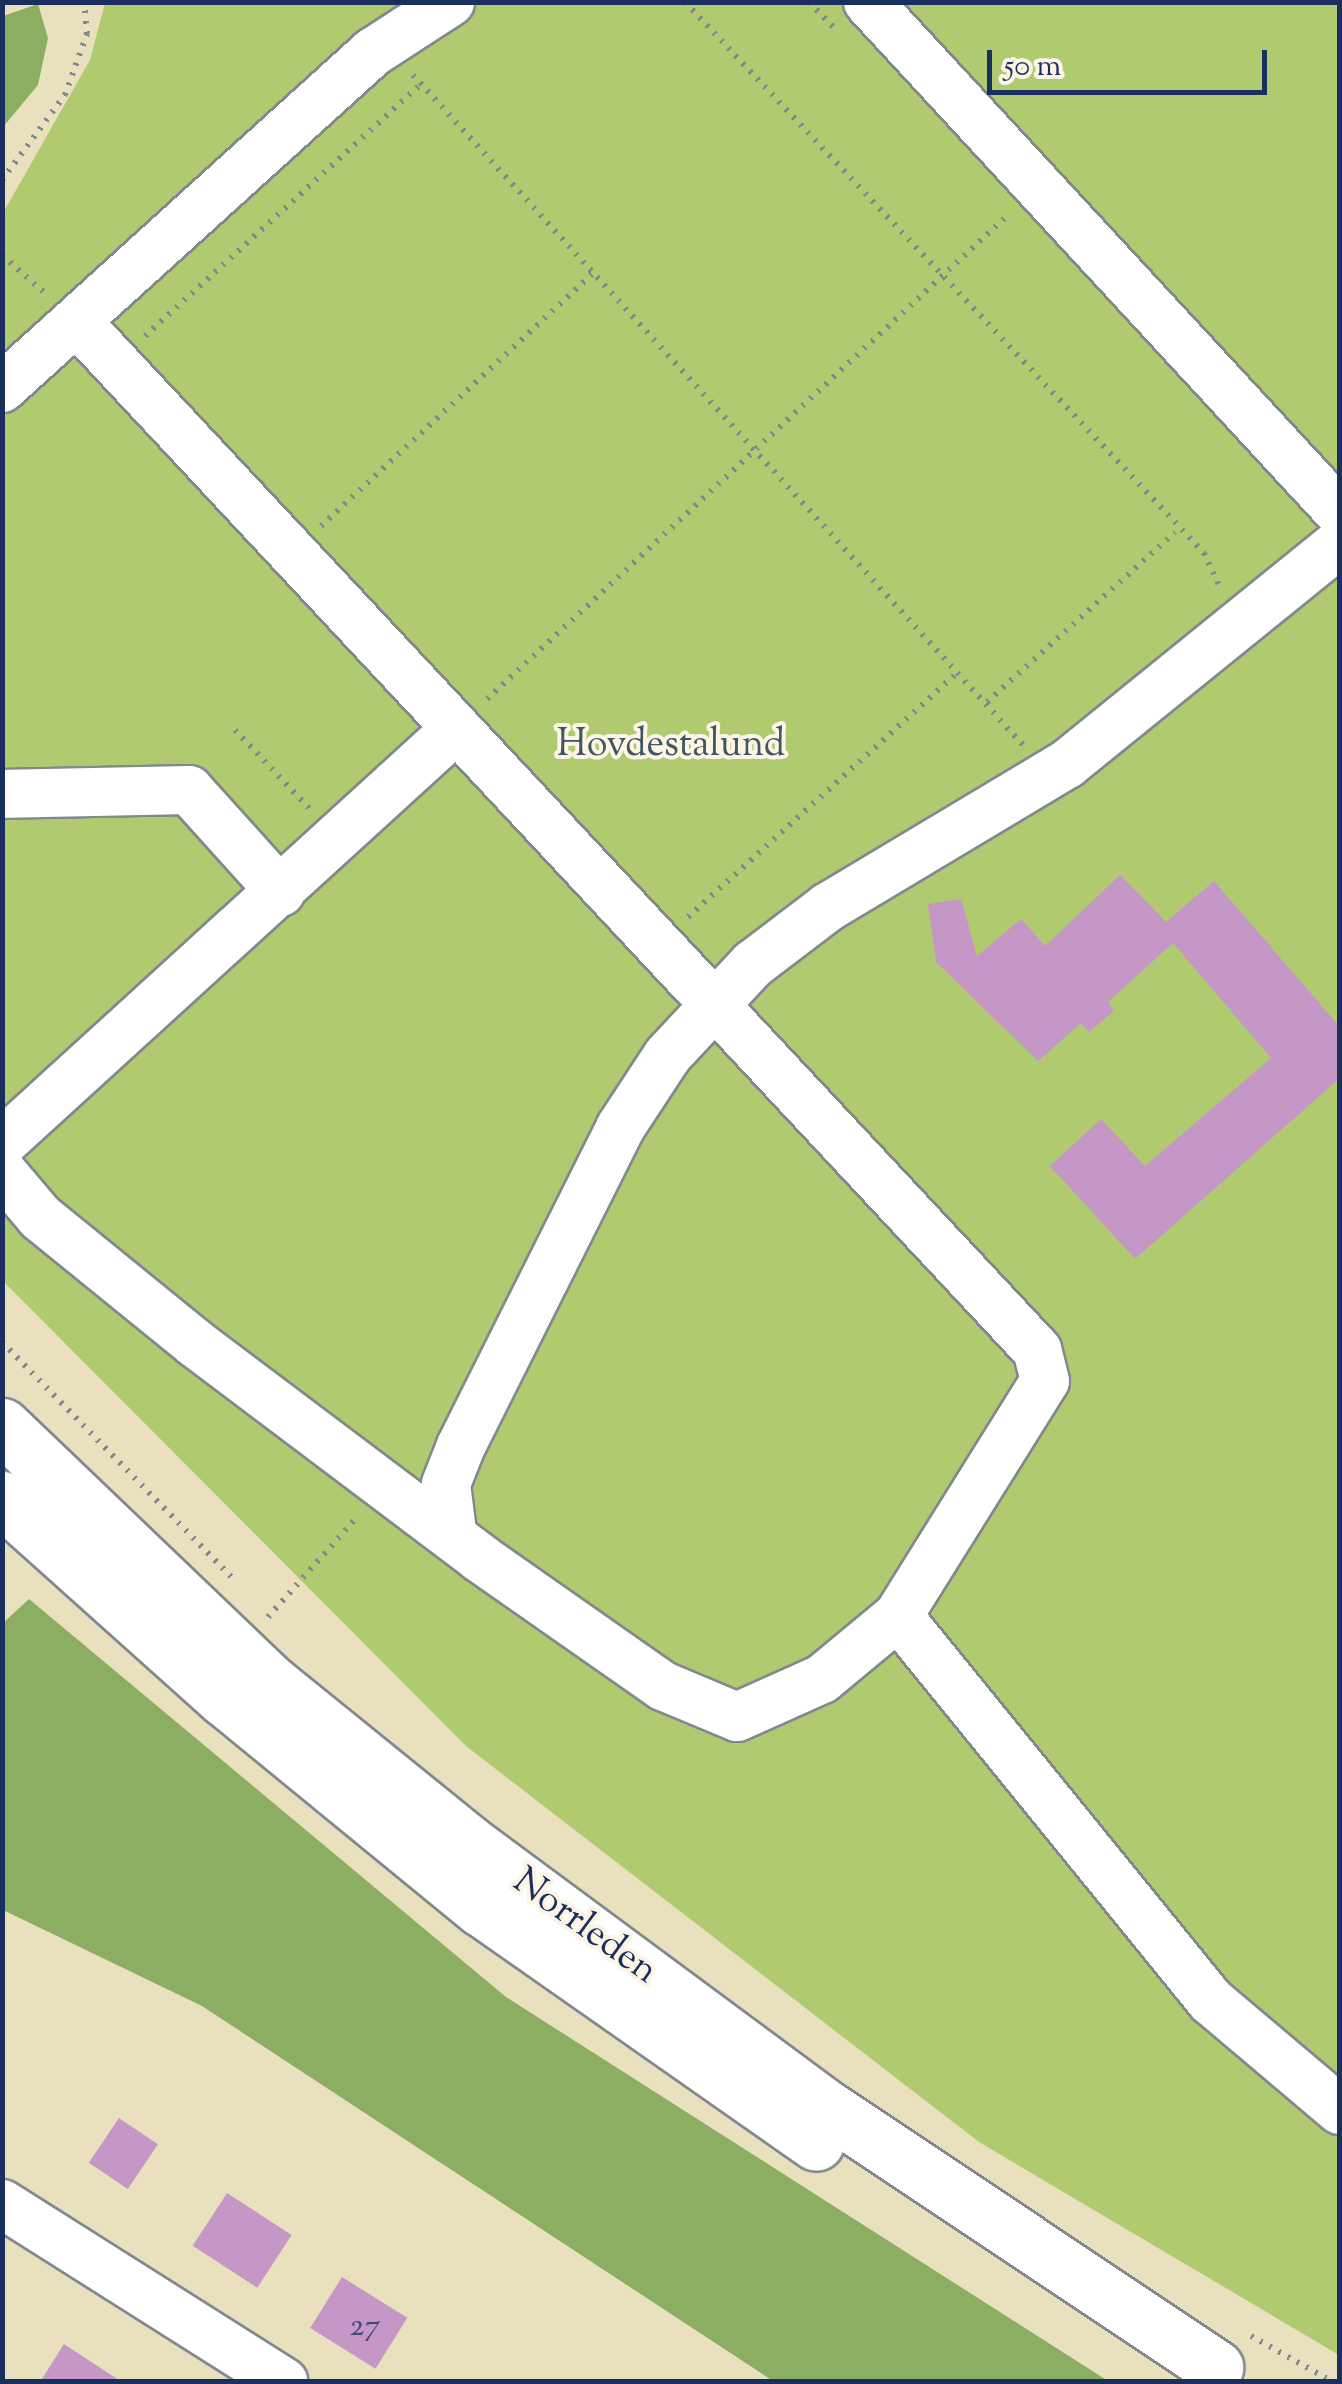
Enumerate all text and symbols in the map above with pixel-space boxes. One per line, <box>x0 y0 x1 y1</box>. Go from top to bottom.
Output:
scale bar <box>992 30 1272 92</box>
text: 50 m <box>1004 46 1061 89</box>
park label: Hovdestalund <box>557 724 785 770</box>
street label: Norrleden <box>503 1860 665 1996</box>
house number: 27 <box>349 2308 381 2346</box>

